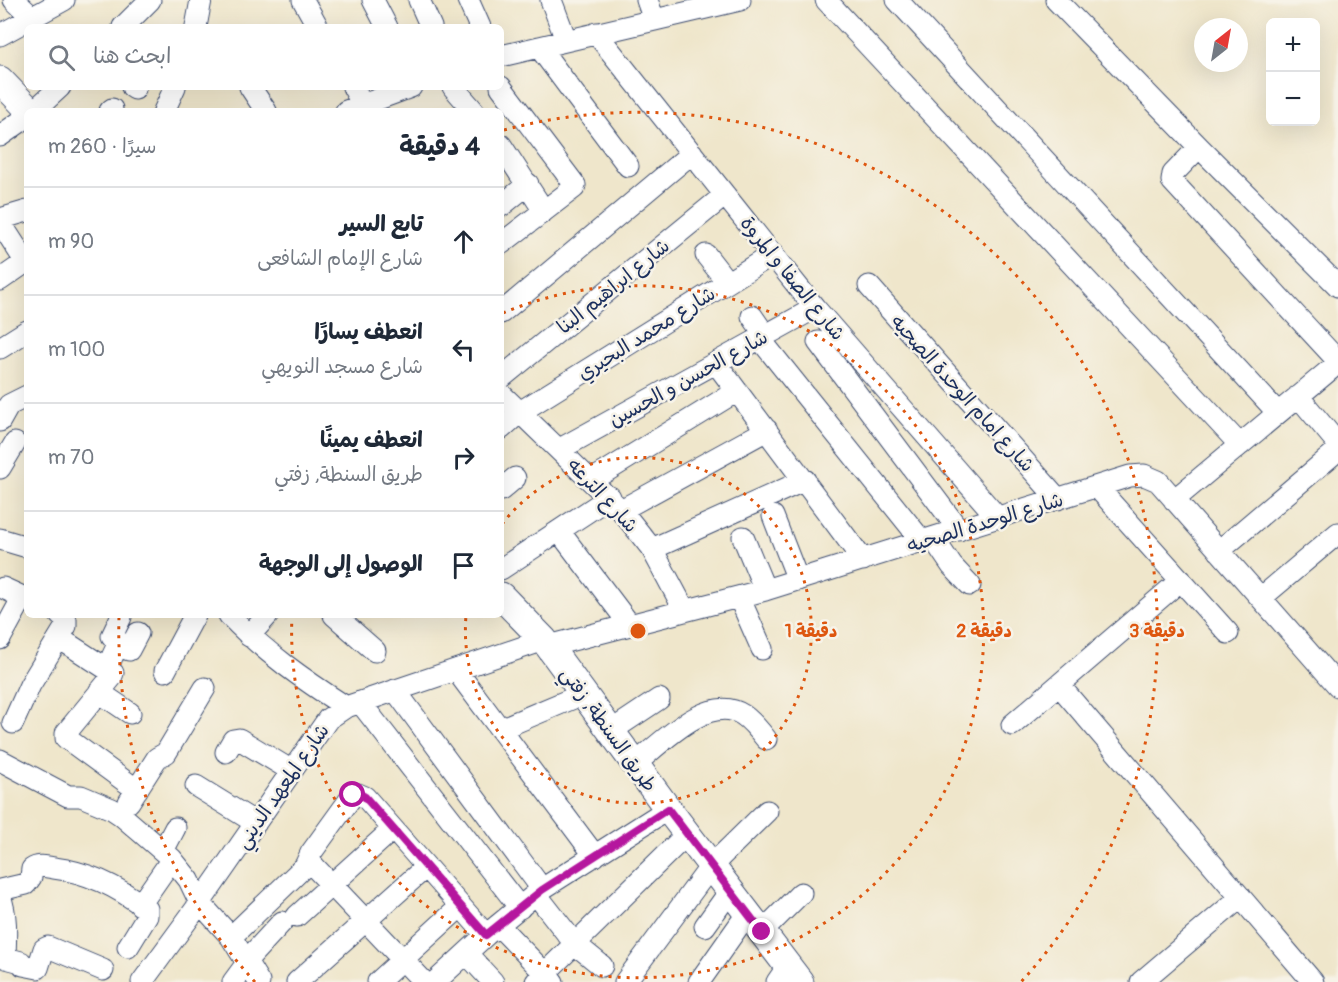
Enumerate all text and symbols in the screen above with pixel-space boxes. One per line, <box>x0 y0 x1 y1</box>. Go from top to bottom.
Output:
north arrow <box>1194 18 1248 72</box>
map controls <box>1266 18 1320 126</box>
button: + <box>1266 18 1320 72</box>
search box <box>24 24 504 90</box>
icon: search <box>45 41 78 74</box>
text: ابحث هنا <box>93 42 171 70</box>
button: − <box>1266 72 1320 126</box>
text: 4 دقيقة <box>399 131 480 163</box>
text: سيرًا · 260 m <box>48 134 157 159</box>
text: تابع السير <box>340 210 423 238</box>
street label: شارع الصفا و المروة <box>734 211 850 346</box>
icon: ahead <box>447 225 480 258</box>
text: 90 m <box>48 229 94 254</box>
street label: شارع ابراهيم البنا <box>552 233 676 341</box>
text: شارع الإمام الشافعى <box>257 246 423 271</box>
street label: شارع محمد البحيري <box>573 281 721 388</box>
street label: شارع امام الوحدة الصحيه <box>884 309 1040 479</box>
text: انعطف يسارًا <box>314 318 423 346</box>
street label: شارع الحسن و الحسين <box>604 324 773 433</box>
icon: left <box>447 333 480 366</box>
text: 100 m <box>48 337 105 362</box>
text: شارع مسجد النويهي <box>261 354 423 379</box>
text: انعطف يمينًا <box>320 426 423 454</box>
icon: right <box>447 441 480 474</box>
text: 70 m <box>48 445 94 470</box>
street label: شارع الترعه <box>561 453 643 539</box>
text: طريق السنطة, زفتي <box>274 462 423 487</box>
street label: شارع الوحدة الصحيه <box>904 487 1067 559</box>
icon: arrive <box>447 549 480 582</box>
text: الوصول إلى الوجهة <box>259 550 423 578</box>
text: 1 دقيقة <box>785 620 837 643</box>
text: 2 دقيقة <box>956 620 1012 643</box>
text: 3 دقيقة <box>1129 620 1185 643</box>
centre of rings <box>628 621 648 641</box>
street label: طريق السنطة, زفتي <box>551 662 662 800</box>
street label: شارع المعهد الديني <box>230 719 339 857</box>
route start <box>339 781 365 807</box>
route end <box>748 918 774 944</box>

